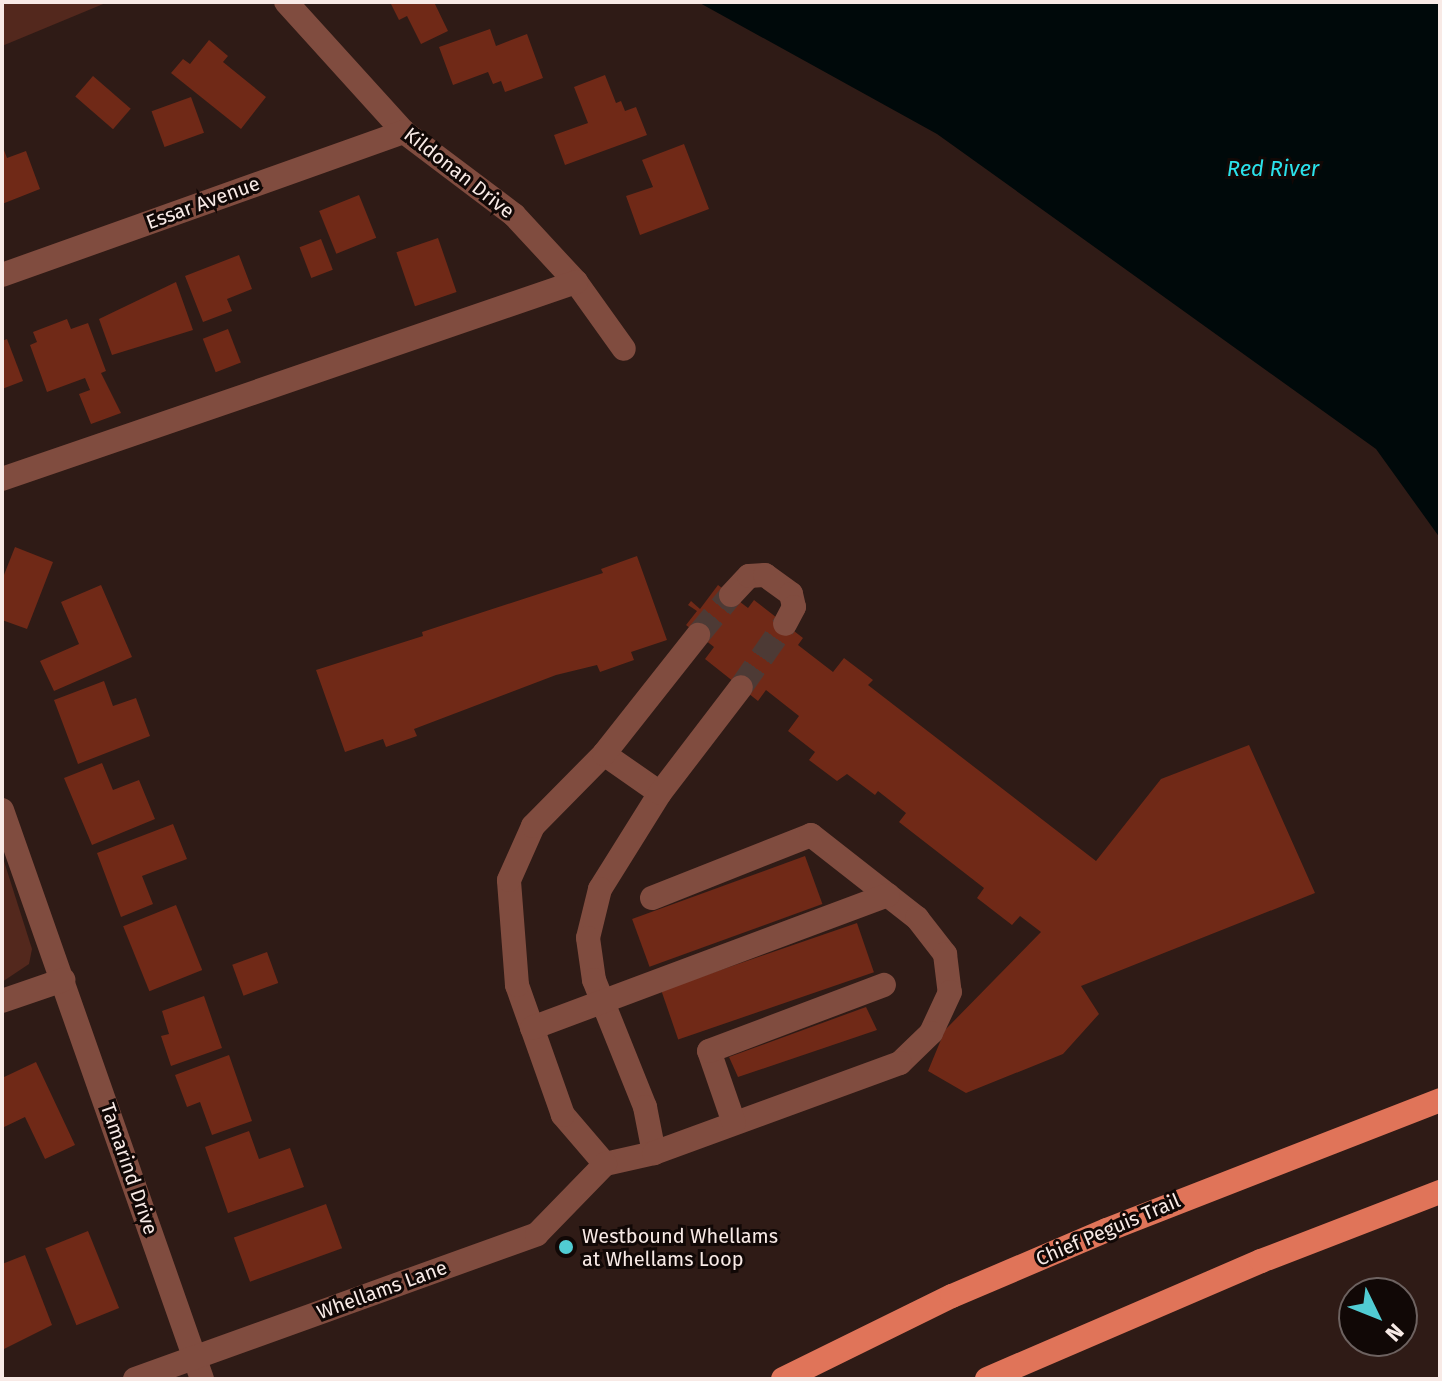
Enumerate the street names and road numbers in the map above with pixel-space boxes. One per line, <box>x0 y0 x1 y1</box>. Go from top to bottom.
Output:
street label: Kildonan Drive <box>399 122 519 224</box>
street label: Essar Avenue <box>143 171 263 235</box>
street label: Tamarind Drive <box>95 1100 163 1238</box>
street label: Chief Peguis Trail <box>1032 1189 1184 1271</box>
street label: Whellams Lane <box>314 1255 450 1325</box>

